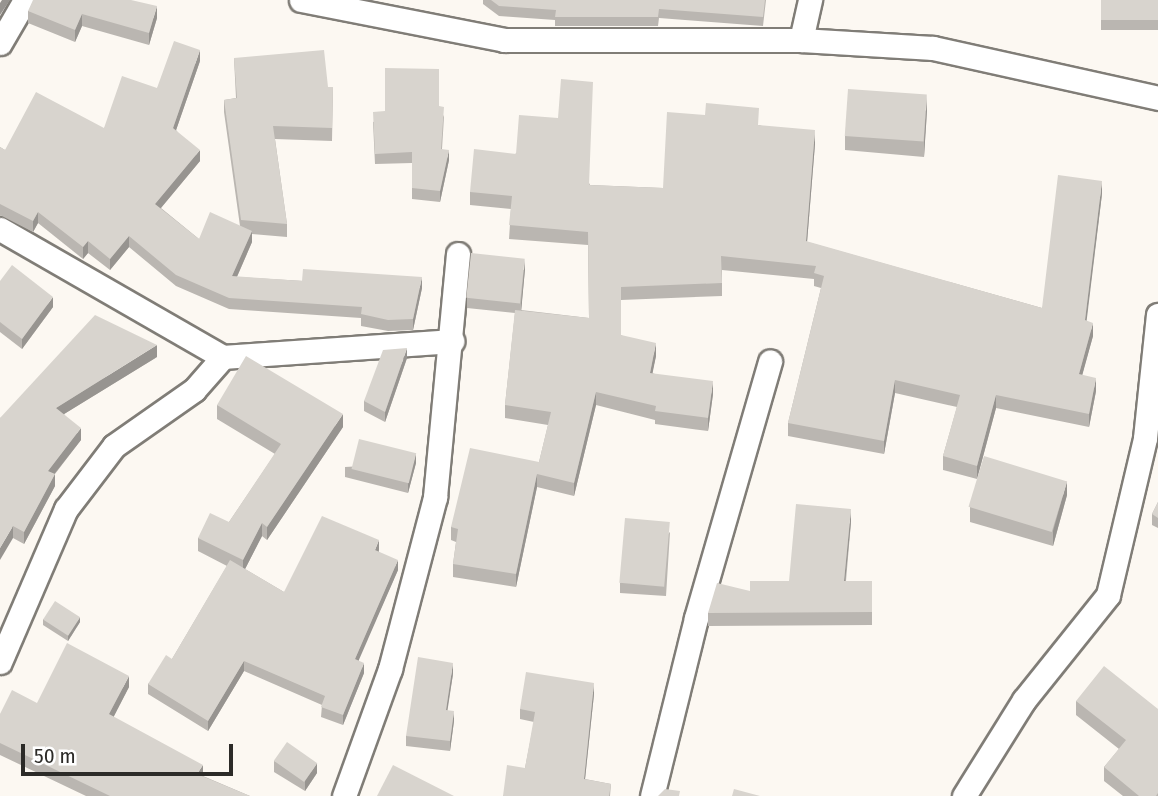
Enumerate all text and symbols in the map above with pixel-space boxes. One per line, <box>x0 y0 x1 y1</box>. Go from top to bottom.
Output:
scale bar <box>24 730 236 774</box>
text: 50 m <box>34 743 76 769</box>

